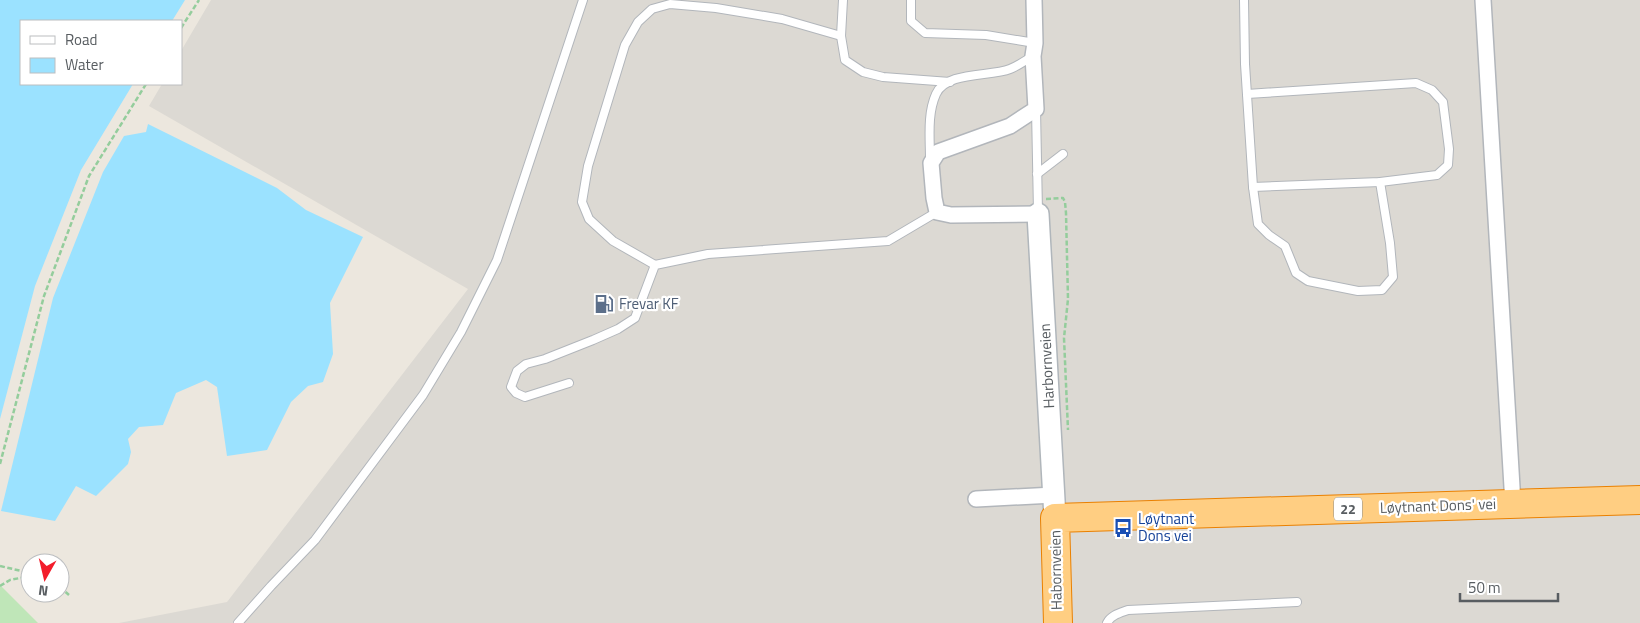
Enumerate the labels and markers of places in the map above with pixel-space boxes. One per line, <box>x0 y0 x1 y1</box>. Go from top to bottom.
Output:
place label: Frevar KF <box>619 292 679 315</box>
fuel station icon: Frevar KF <box>593 293 615 315</box>
place label: Løytnant Dons vei <box>1138 507 1195 547</box>
bus stop icon: Løytnant Dons vei <box>1112 517 1134 539</box>

